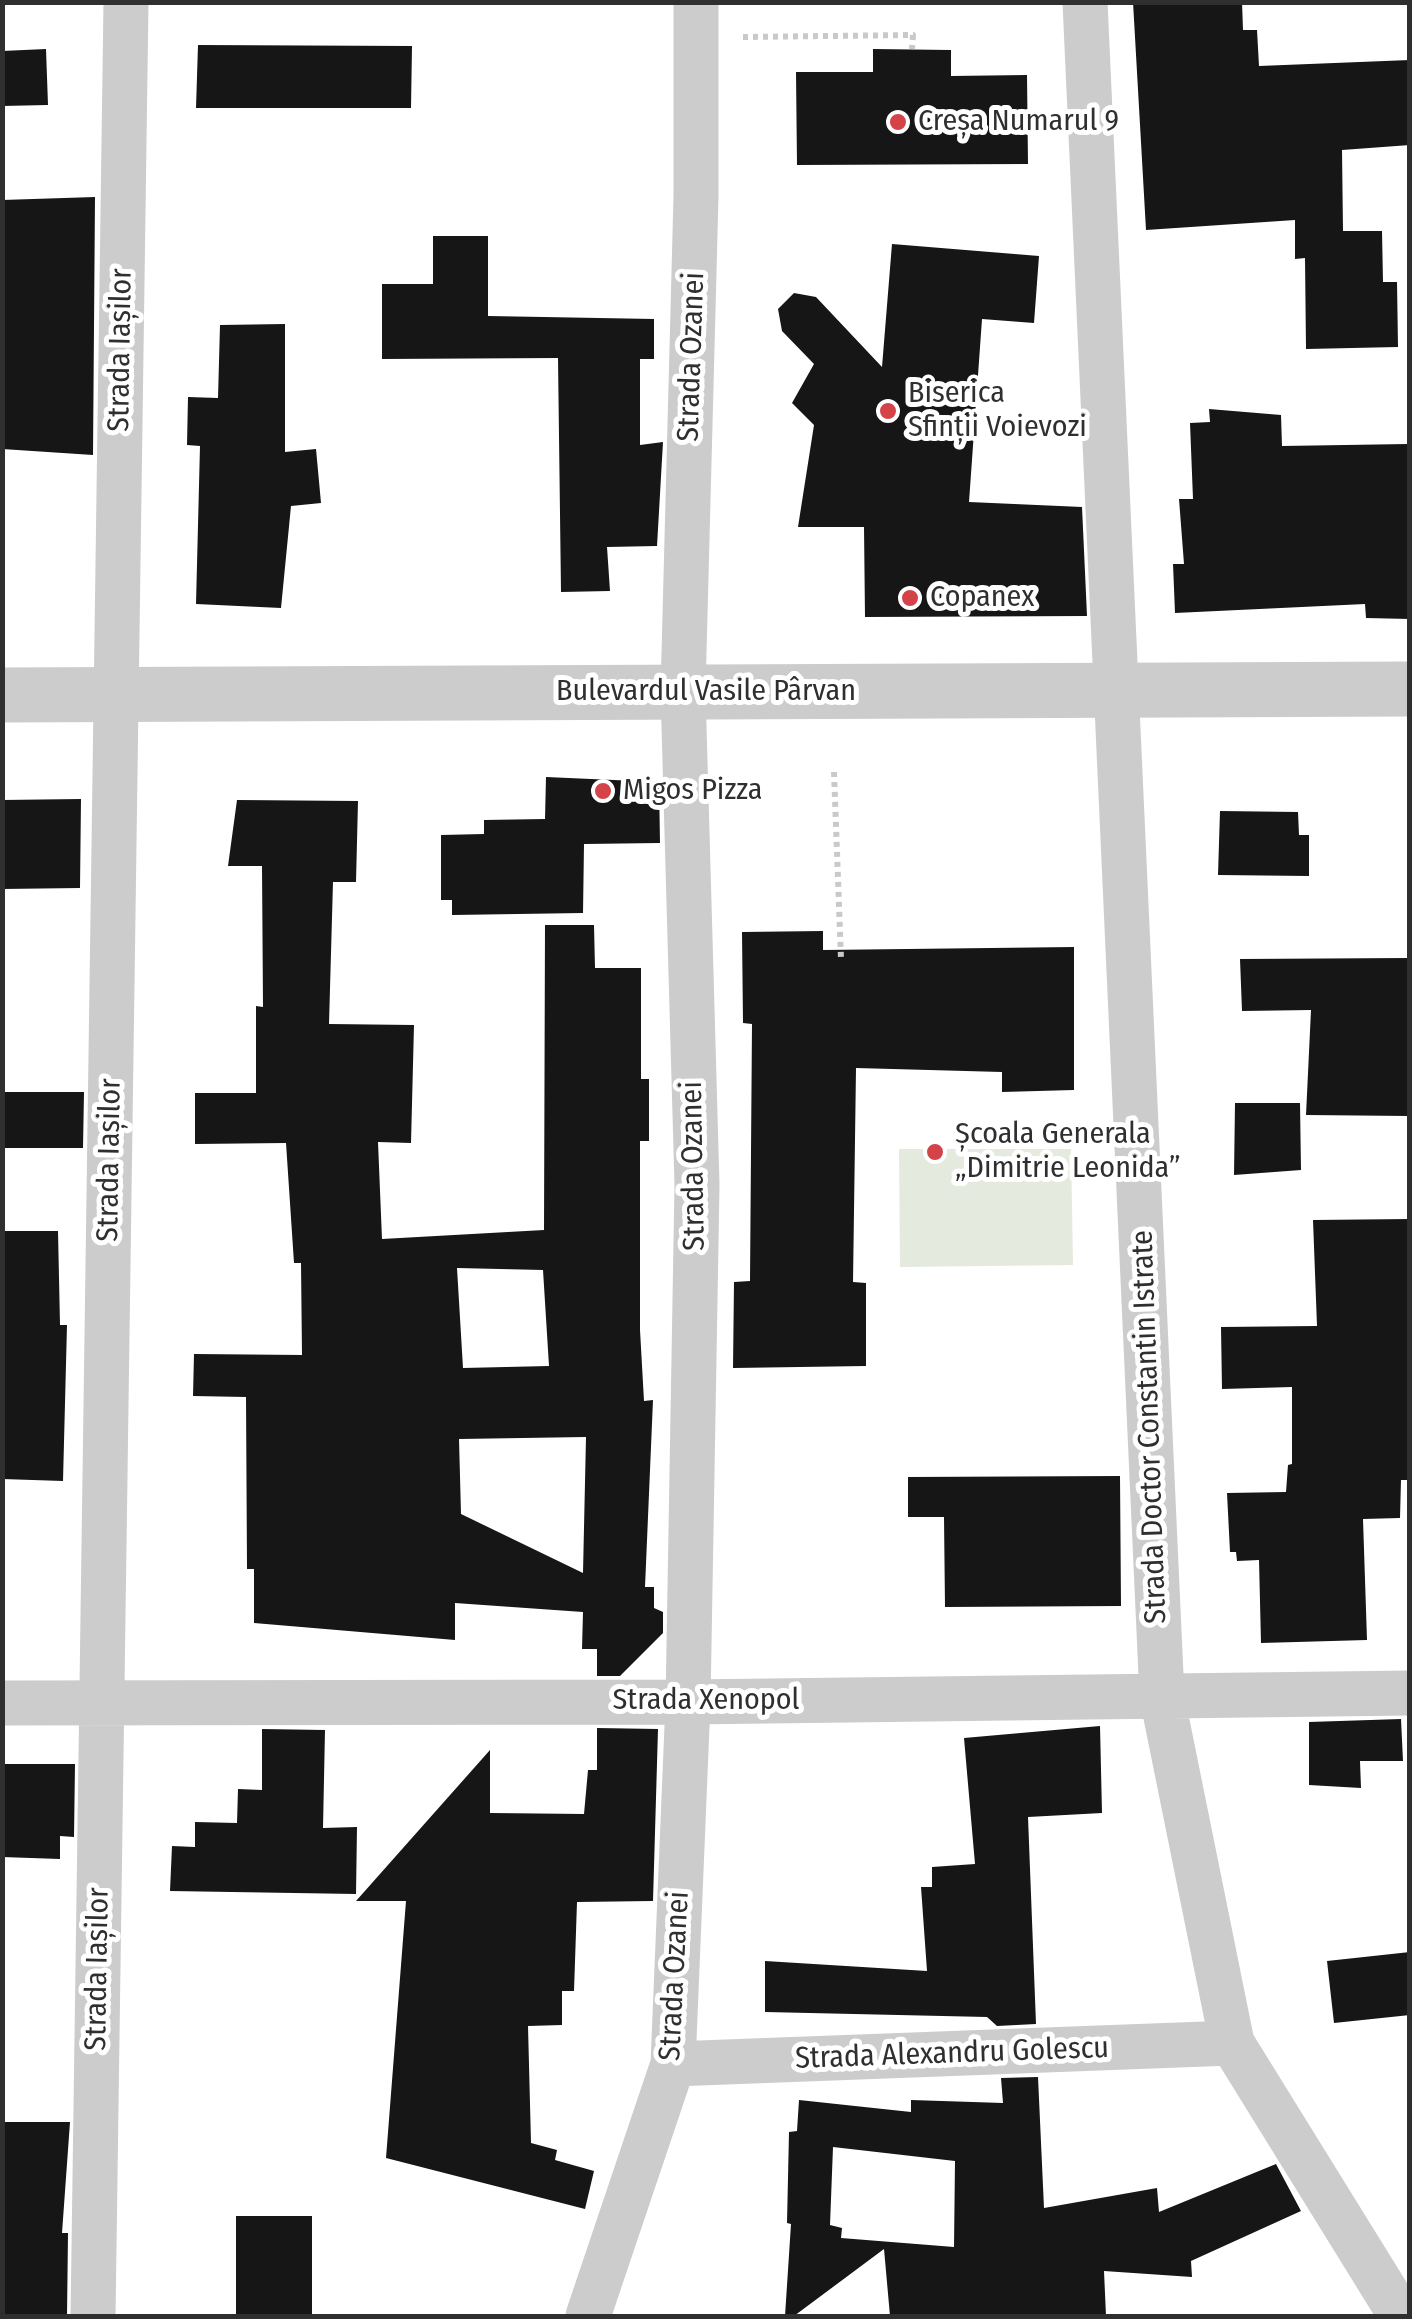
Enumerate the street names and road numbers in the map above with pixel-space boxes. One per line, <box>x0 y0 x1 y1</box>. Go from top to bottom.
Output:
street label: Strada Iașilor <box>102 268 140 432</box>
street label: Strada Ozanei <box>671 272 713 442</box>
street label: Bulevardul Vasile Pârvan <box>556 674 856 710</box>
street label: Strada Iașilor <box>91 1078 129 1242</box>
street label: Strada Ozanei <box>675 1081 713 1251</box>
street label: Strada Doctor Constantin Istrate <box>1125 1230 1175 1624</box>
street label: Strada Xenopol <box>612 1683 800 1719</box>
street label: Strada Iașilor <box>79 1887 117 2051</box>
street label: Strada Ozanei <box>653 1890 697 2062</box>
street label: Strada Alexandru Golescu <box>794 2031 1110 2077</box>

